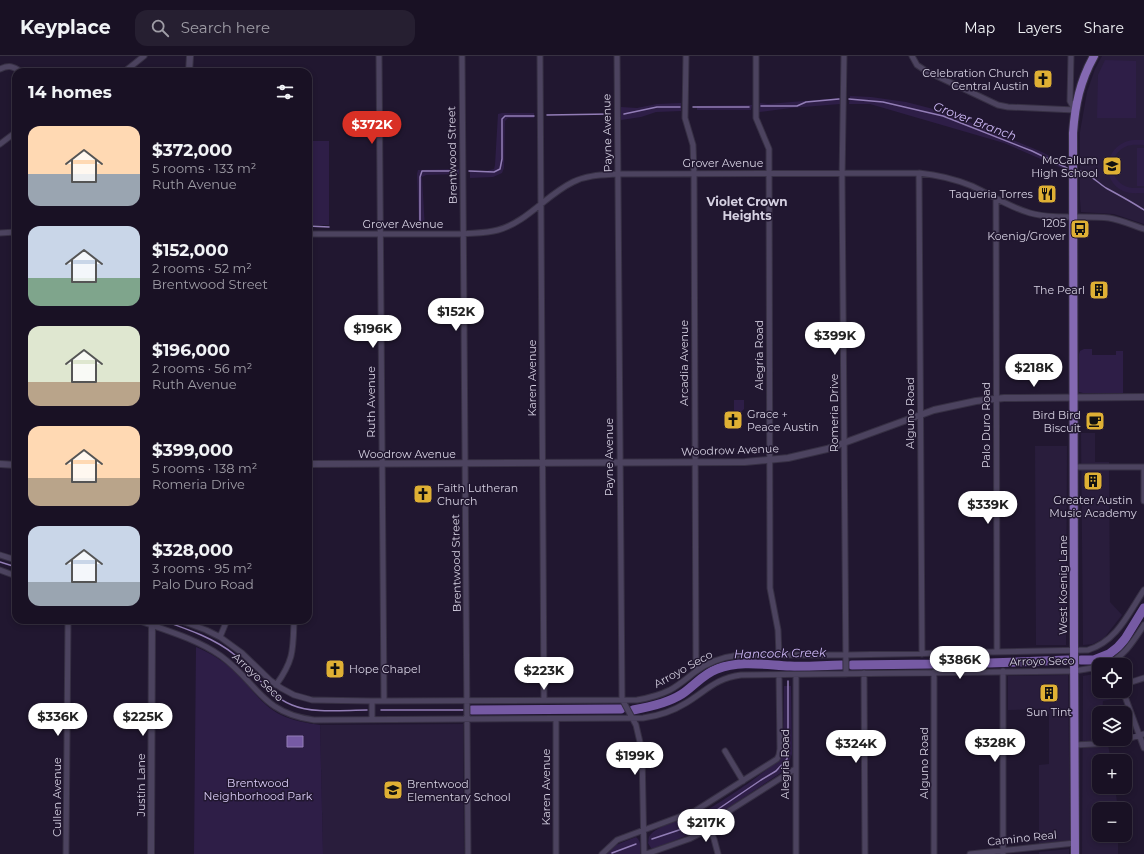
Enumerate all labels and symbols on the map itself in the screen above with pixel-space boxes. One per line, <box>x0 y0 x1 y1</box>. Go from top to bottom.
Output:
place label: Celebration Church Central Austin <box>922 66 1029 93</box>
church icon: Celebration Church Central Austin <box>1032 68 1054 90</box>
street label: Payne Avenue <box>599 93 615 172</box>
water label: Grover Branch <box>931 98 1019 144</box>
street label: Brentwood Street <box>444 105 460 204</box>
pin: $372K <box>344 111 400 145</box>
place label: McCallum High School <box>1031 153 1098 180</box>
school or university icon: McCallum High School <box>1101 155 1123 177</box>
street label: Grover Avenue <box>683 156 764 170</box>
restaurant icon: Taqueria Torres <box>1036 183 1058 205</box>
place label: Taqueria Torres <box>949 187 1034 201</box>
district label: Violet Crown Heights <box>705 194 788 223</box>
place label: 1205 Koenig/Grover <box>987 216 1066 243</box>
street label: Grover Avenue <box>363 217 444 231</box>
bus stop icon: 1205 Koenig/Grover <box>1069 218 1091 240</box>
building icon: The Pearl <box>1088 279 1110 301</box>
place label: The Pearl <box>1034 283 1085 297</box>
pin: $152K <box>428 298 484 332</box>
pin: $196K <box>345 315 401 349</box>
street label: Arcadia Avenue <box>677 320 691 406</box>
street label: Alegria Road <box>752 320 766 390</box>
pin: $399K <box>807 322 863 356</box>
street label: Karen Avenue <box>525 339 539 416</box>
pin: $218K <box>1006 354 1062 388</box>
street label: Ruth Avenue <box>364 366 378 438</box>
street label: Romeria Drive <box>827 373 841 452</box>
street label: Alguno Road <box>903 377 917 449</box>
street label: Palo Duro Road <box>979 382 993 468</box>
place label: Grace + Peace Austin <box>747 407 819 434</box>
place label: Bird Bird Biscuit <box>1032 408 1082 435</box>
church icon: Grace + Peace Austin <box>722 409 744 431</box>
cafe icon: Bird Bird Biscuit <box>1084 410 1106 432</box>
street label: Payne Avenue <box>602 417 616 496</box>
street label: Woodrow Avenue <box>681 441 780 459</box>
street label: Woodrow Avenue <box>358 447 456 461</box>
building icon: Greater Austin Music Academy <box>1082 470 1104 492</box>
place label: Faith Lutheran Church <box>437 481 518 508</box>
church icon: Faith Lutheran Church <box>412 483 434 505</box>
pin: $339K <box>960 491 1016 525</box>
place label: Greater Austin Music Academy <box>1049 493 1137 520</box>
street label: Brentwood Street <box>448 513 464 612</box>
street label: West Koenig Lane <box>1056 535 1070 635</box>
water label: Hancock Creek <box>734 645 827 661</box>
pin: $386K <box>932 646 988 680</box>
street label: Arroyo Seco <box>651 647 715 691</box>
street label: Arroyo Seco <box>229 650 287 704</box>
street label: Arroyo Seco <box>1009 653 1075 669</box>
pin: $223K <box>516 657 572 691</box>
church icon: Hope Chapel <box>324 658 346 680</box>
place label: Hope Chapel <box>349 662 421 676</box>
building icon: Sun Tint <box>1038 682 1060 704</box>
pin: $336K <box>30 703 86 737</box>
pin: $225K <box>115 703 171 737</box>
place label: Sun Tint <box>1026 705 1072 719</box>
street label: Alguno Road <box>917 727 931 799</box>
street label: Alegria Road <box>778 729 792 799</box>
pin: $328K <box>967 729 1023 763</box>
pin: $324K <box>828 730 884 764</box>
pin: $199K <box>607 742 663 776</box>
street label: Karen Avenue <box>539 748 553 825</box>
street label: Justin Lane <box>134 753 148 818</box>
street label: Cullen Avenue <box>50 757 64 837</box>
park label: Brentwood Neighborhood Park <box>204 776 313 803</box>
place label: Brentwood Elementary School <box>407 777 511 804</box>
school or university icon: Brentwood Elementary School <box>382 779 404 801</box>
pin: $217K <box>678 809 734 843</box>
street label: Camino Real <box>986 827 1058 849</box>

